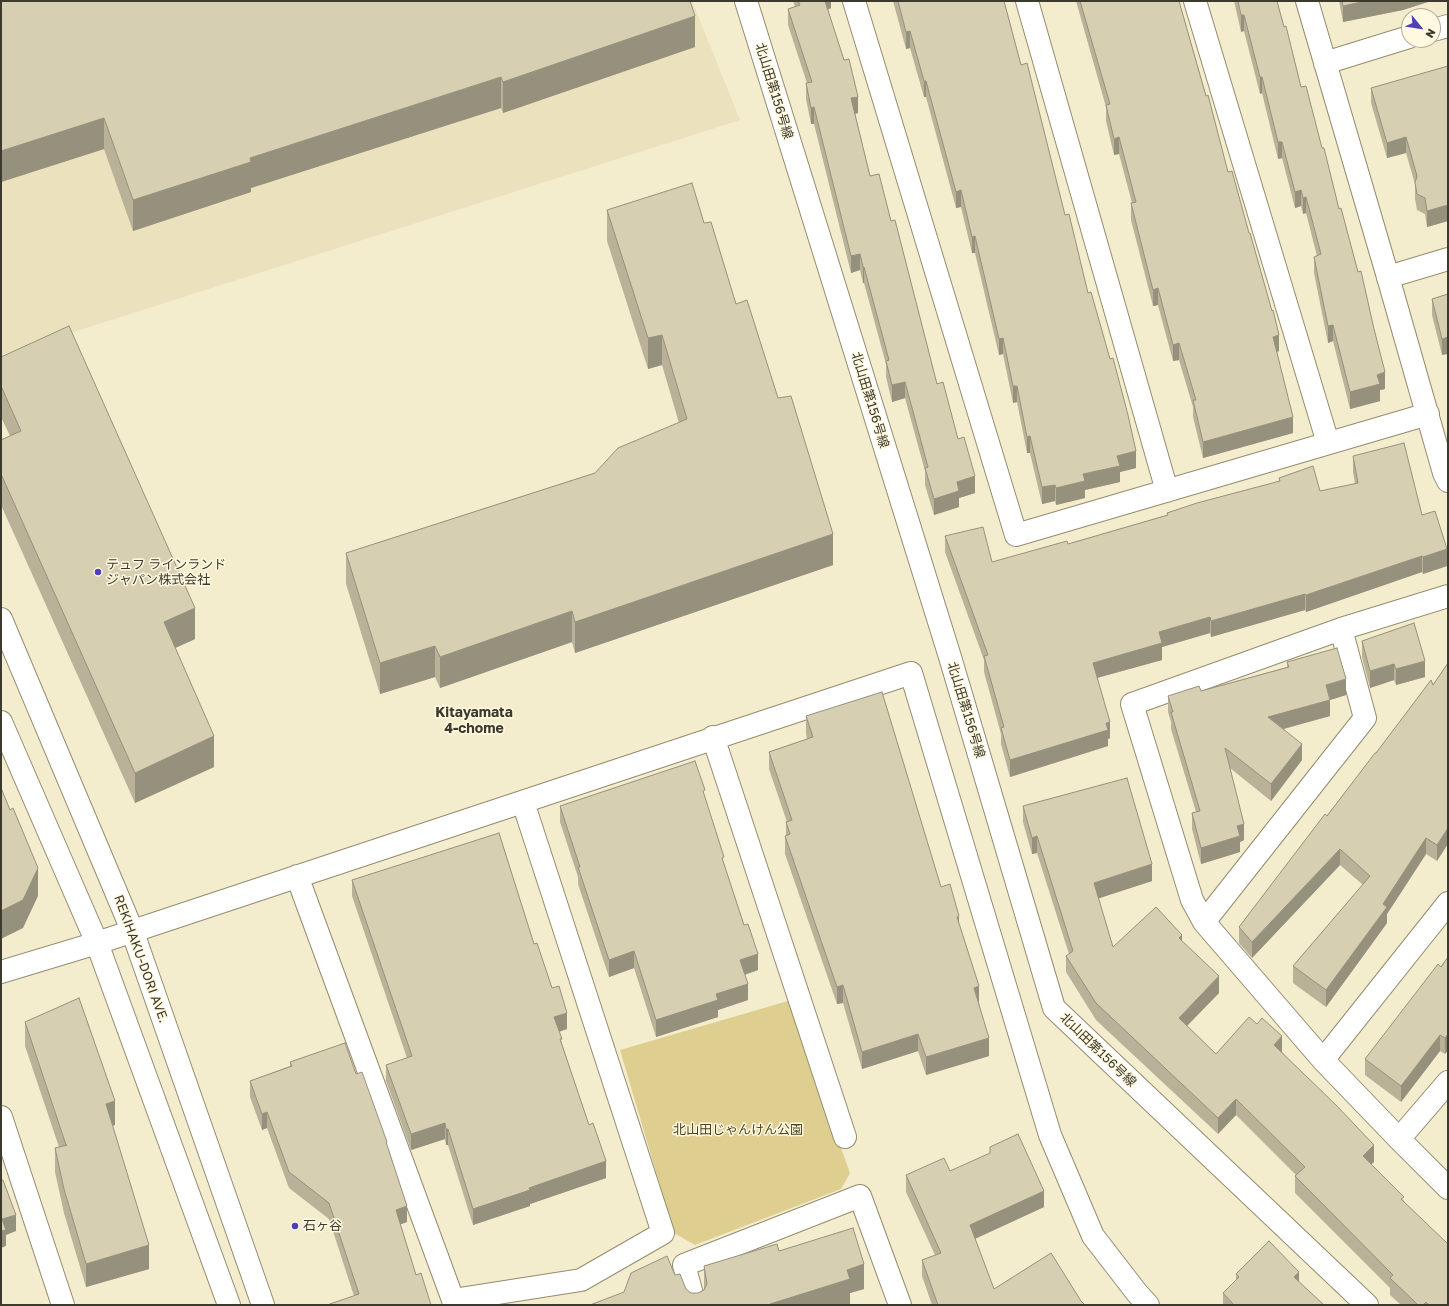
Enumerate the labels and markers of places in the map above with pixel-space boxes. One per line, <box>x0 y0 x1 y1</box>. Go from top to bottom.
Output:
place label: テュフ ラインランド ジャパン株式会社 <box>106 557 226 588</box>
marker: テュフ ラインランド ジャパン株式会社 <box>93 567 103 577</box>
place label: 石ヶ谷 <box>303 1218 342 1234</box>
marker: 石ヶ谷 <box>290 1221 300 1231</box>

